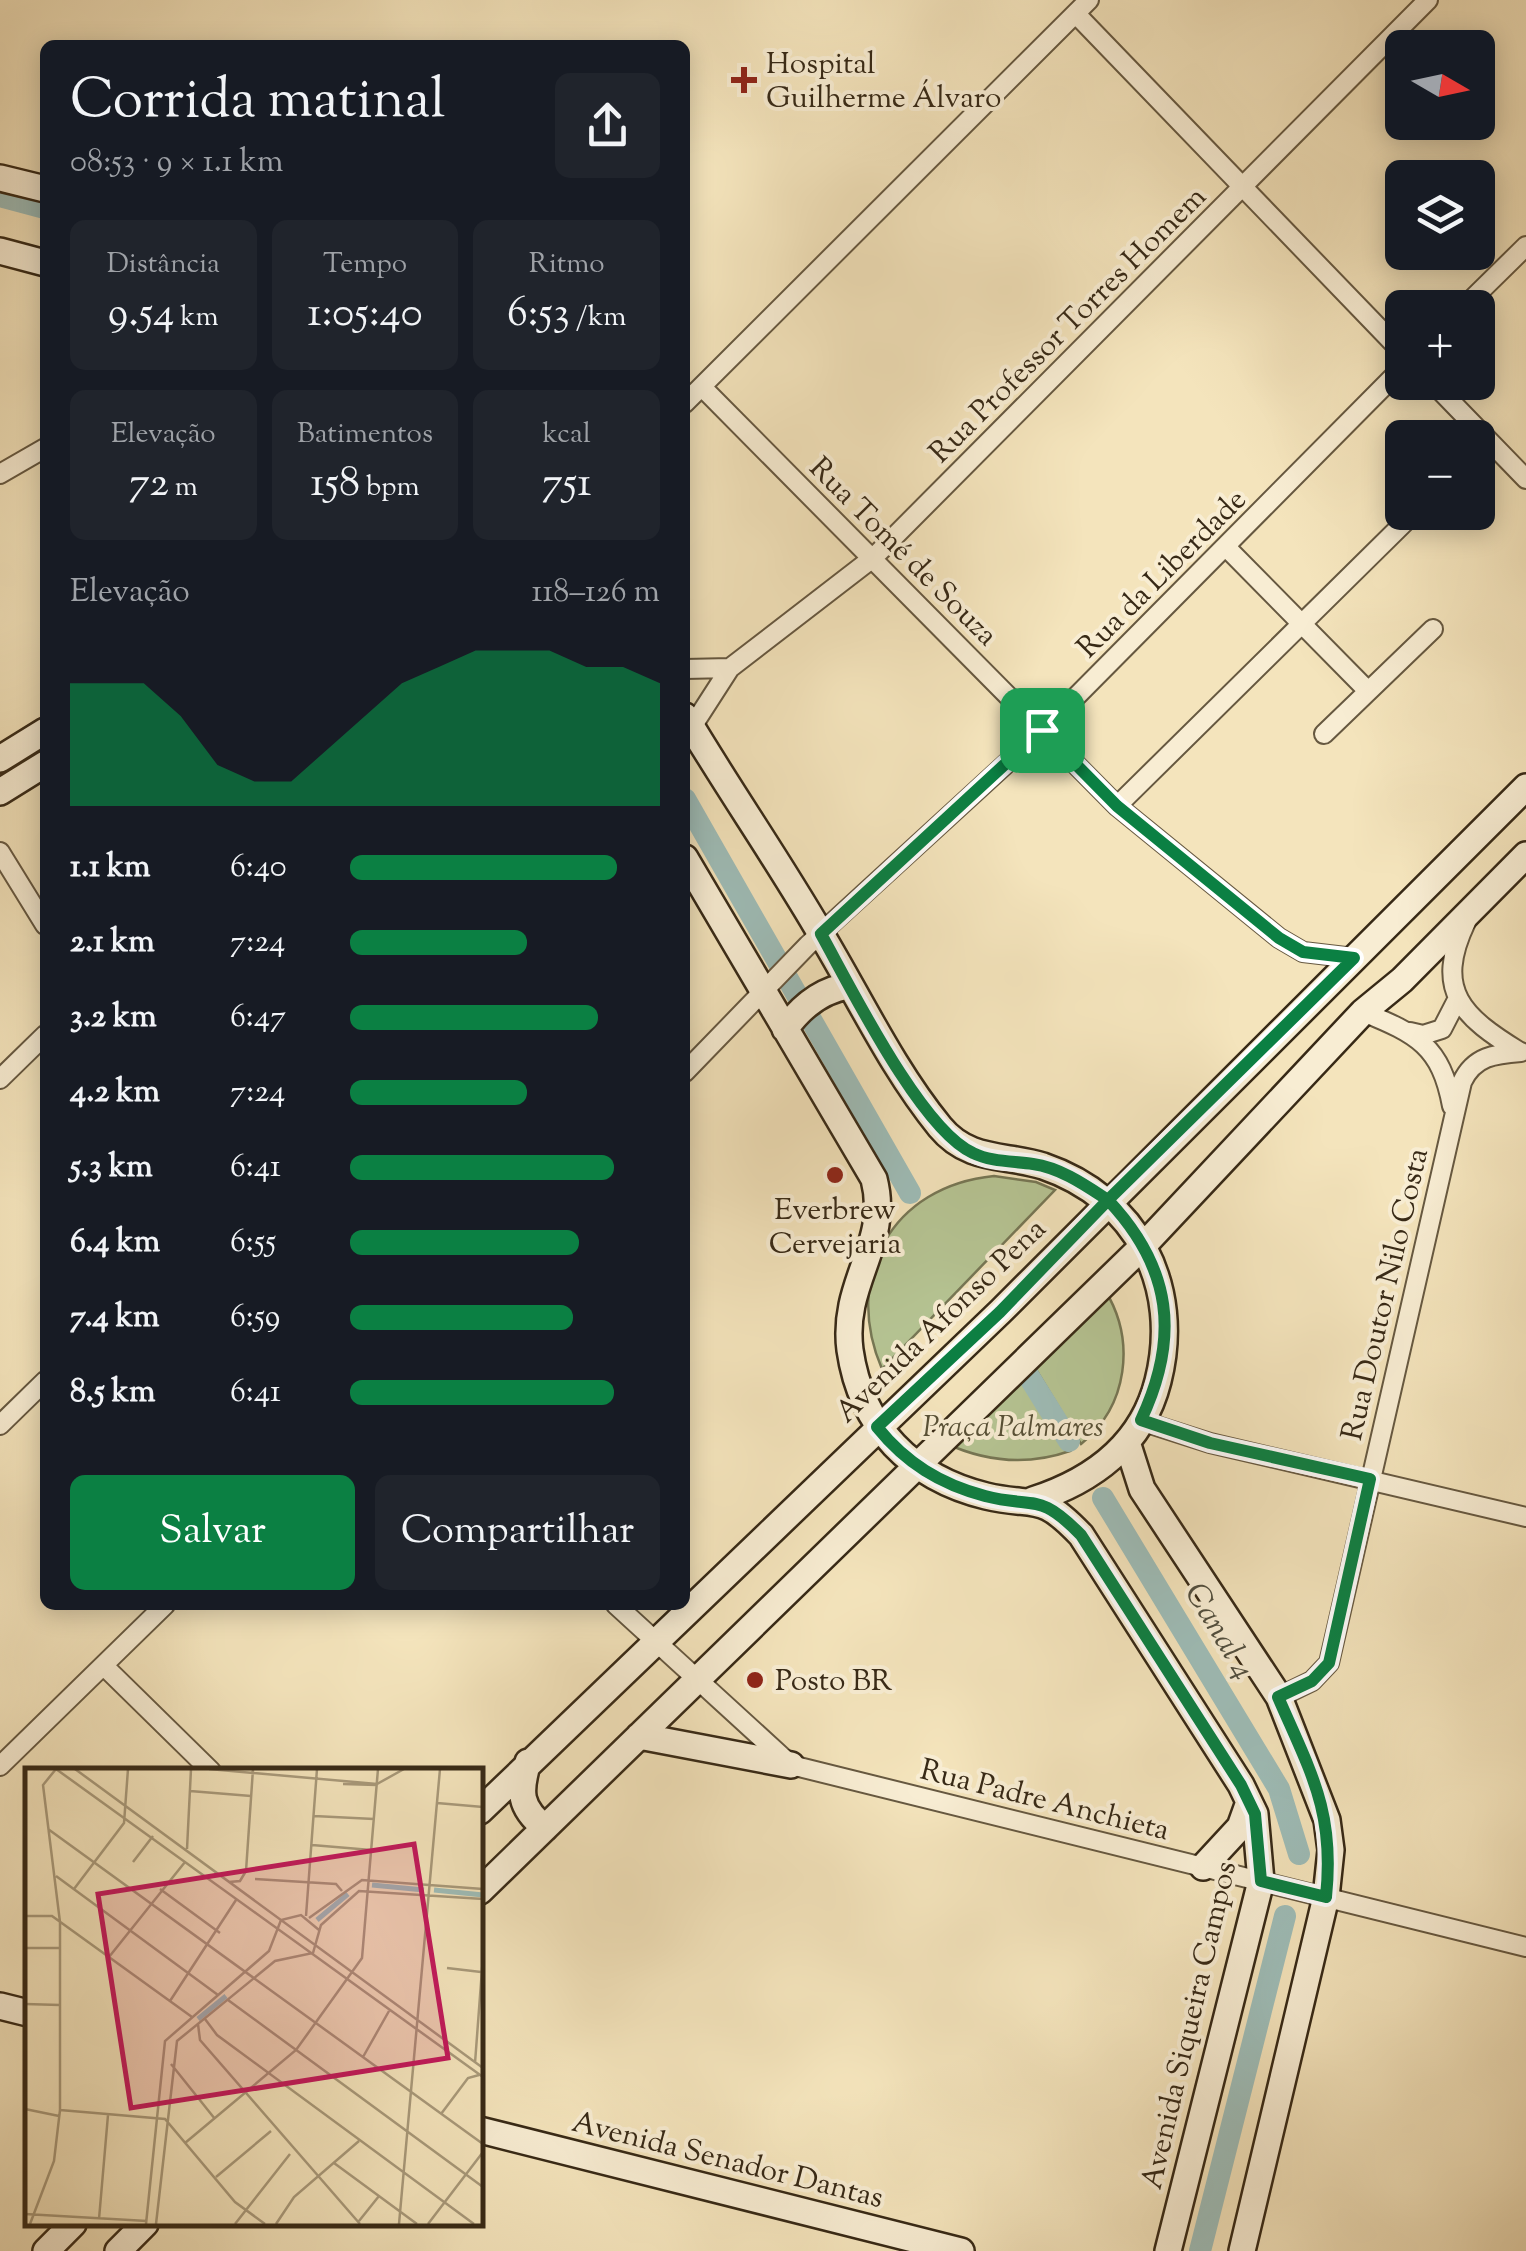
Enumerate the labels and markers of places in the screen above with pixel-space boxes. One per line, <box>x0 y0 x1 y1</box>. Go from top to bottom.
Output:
place label: Hospital Guilherme Álvaro <box>766 44 1001 121</box>
marker: Hospital Guilherme Álvaro <box>731 67 757 93</box>
pin <box>1000 688 1085 773</box>
marker: Everbrew Cervejaria <box>824 1164 846 1186</box>
place label: Everbrew Cervejaria <box>769 1190 901 1267</box>
place label: Posto BR <box>775 1661 893 1704</box>
marker: Posto BR <box>744 1669 766 1691</box>

